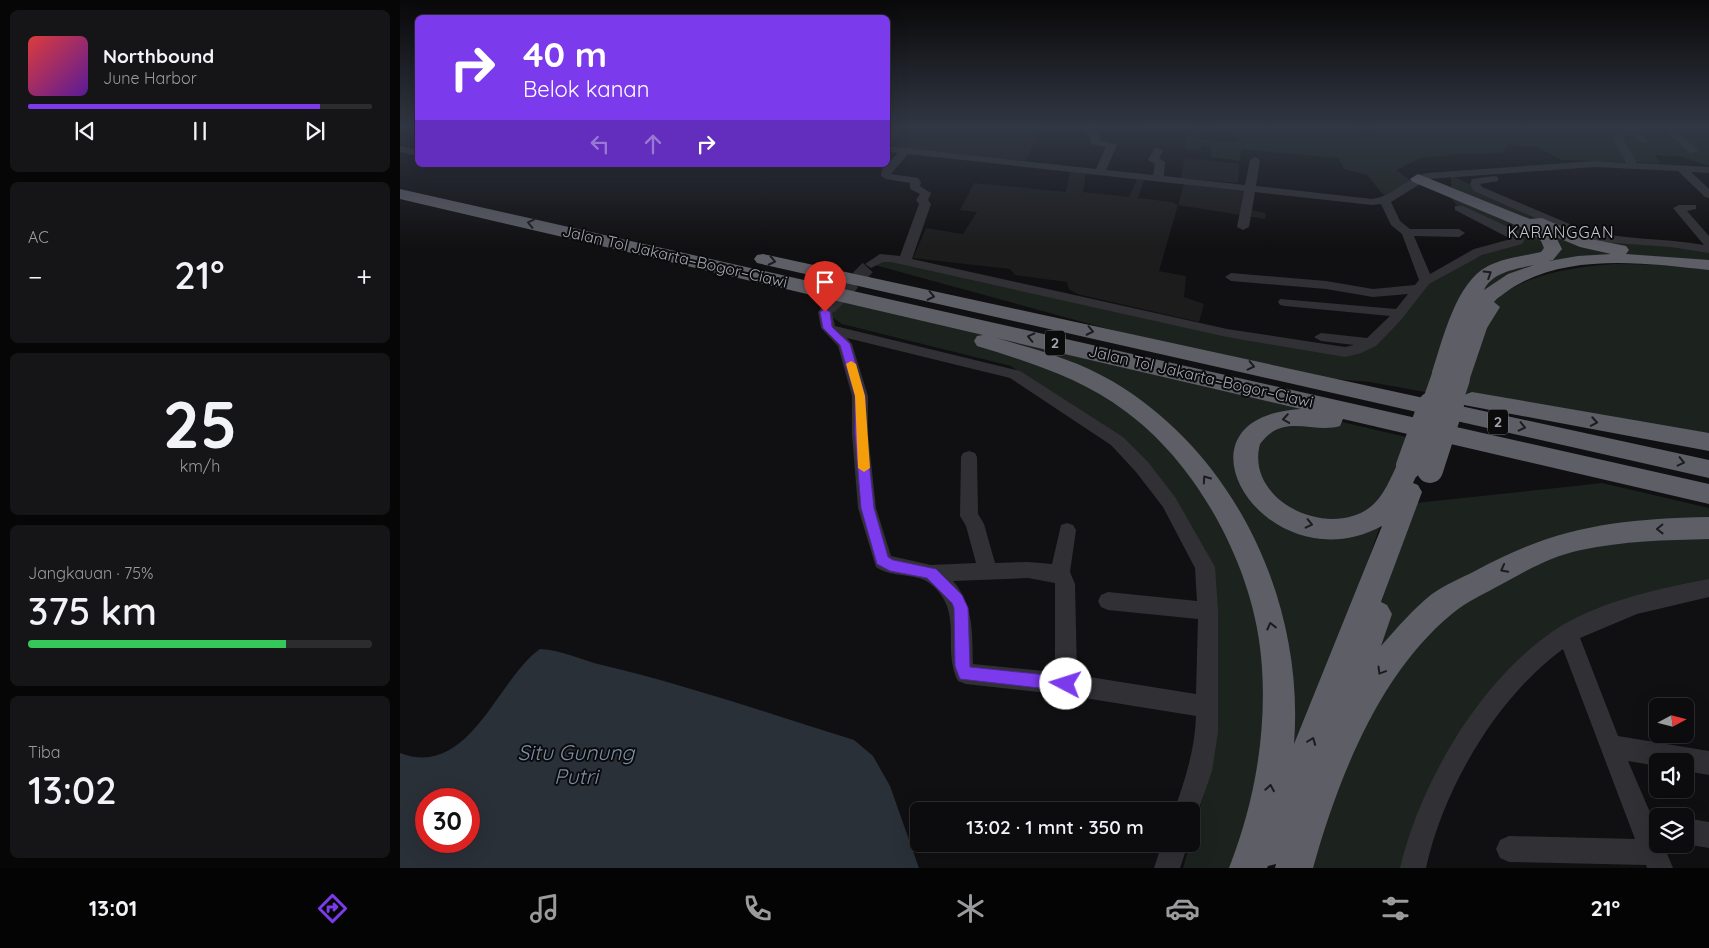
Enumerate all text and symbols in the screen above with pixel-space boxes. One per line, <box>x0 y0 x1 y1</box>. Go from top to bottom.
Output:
text: 40 m <box>523 32 607 76</box>
icon: right <box>440 35 505 100</box>
text: Northbound <box>103 44 214 68</box>
text: June Harbor <box>103 68 197 88</box>
text: Belok kanan <box>523 75 649 103</box>
icon: previous <box>71 117 99 145</box>
icon: pause <box>186 117 214 145</box>
icon: next <box>301 117 329 145</box>
icon: left <box>586 130 614 158</box>
icon: ahead <box>639 130 667 158</box>
icon: right <box>692 130 720 158</box>
one-way arrow <box>526 218 535 229</box>
street label: Jalan Tol Jakarta–Bogor–Ciawi <box>560 220 790 292</box>
district label: KARANGGAN <box>1507 222 1615 242</box>
text: AC <box>28 227 49 247</box>
text: 21° <box>174 251 224 299</box>
one-way arrow <box>768 255 777 266</box>
text: − <box>28 259 43 294</box>
text: + <box>356 259 372 294</box>
pin <box>804 261 846 312</box>
icon: arrive <box>811 268 839 296</box>
one-way arrow <box>1483 270 1492 280</box>
one-way arrow <box>927 290 936 301</box>
one-way arrow <box>1085 325 1094 335</box>
road number: 2 <box>1045 330 1065 356</box>
one-way arrow <box>1026 332 1035 343</box>
street label: Jalan Tol Jakarta–Bogor–Ciawi <box>1086 340 1316 412</box>
one-way arrow <box>1246 360 1255 371</box>
text: 25 <box>163 383 237 464</box>
road number: 2 <box>1488 410 1508 434</box>
one-way arrow <box>1282 413 1290 423</box>
one-way arrow <box>1590 416 1599 427</box>
one-way arrow <box>1518 421 1527 432</box>
text: km/h <box>180 456 220 476</box>
one-way arrow <box>1677 457 1685 467</box>
one-way arrow <box>1203 475 1212 484</box>
one-way arrow <box>1304 519 1313 529</box>
one-way arrow <box>1656 524 1664 534</box>
text: Jangkauan · 75% <box>28 563 153 583</box>
one-way arrow <box>1501 563 1510 573</box>
text: 375 km <box>28 587 157 635</box>
one-way arrow <box>1266 622 1277 631</box>
position arrow <box>1039 657 1091 709</box>
one-way arrow <box>1377 665 1387 674</box>
north arrow <box>1649 698 1694 742</box>
map controls <box>1649 698 1694 853</box>
one-way arrow <box>1305 737 1316 746</box>
water label: Situ Gunung Putri <box>518 739 636 789</box>
text: Tiba <box>28 742 60 762</box>
button: sound <box>1649 753 1694 798</box>
text: 13:02 <box>28 766 117 814</box>
one-way arrow <box>1265 783 1275 792</box>
speed limit sign: 30 <box>415 788 480 853</box>
button: layers <box>1649 808 1694 853</box>
text: 13:02 · 1 mnt · 350 m <box>966 815 1144 839</box>
icon: directions <box>315 891 350 926</box>
icon: music <box>527 891 562 926</box>
icon: phone <box>740 891 775 926</box>
icon: climate <box>953 891 988 926</box>
icon: car <box>1165 891 1200 926</box>
icon: filters <box>1378 891 1413 926</box>
text: 13:01 <box>89 894 137 922</box>
text: 21° <box>1590 894 1620 922</box>

